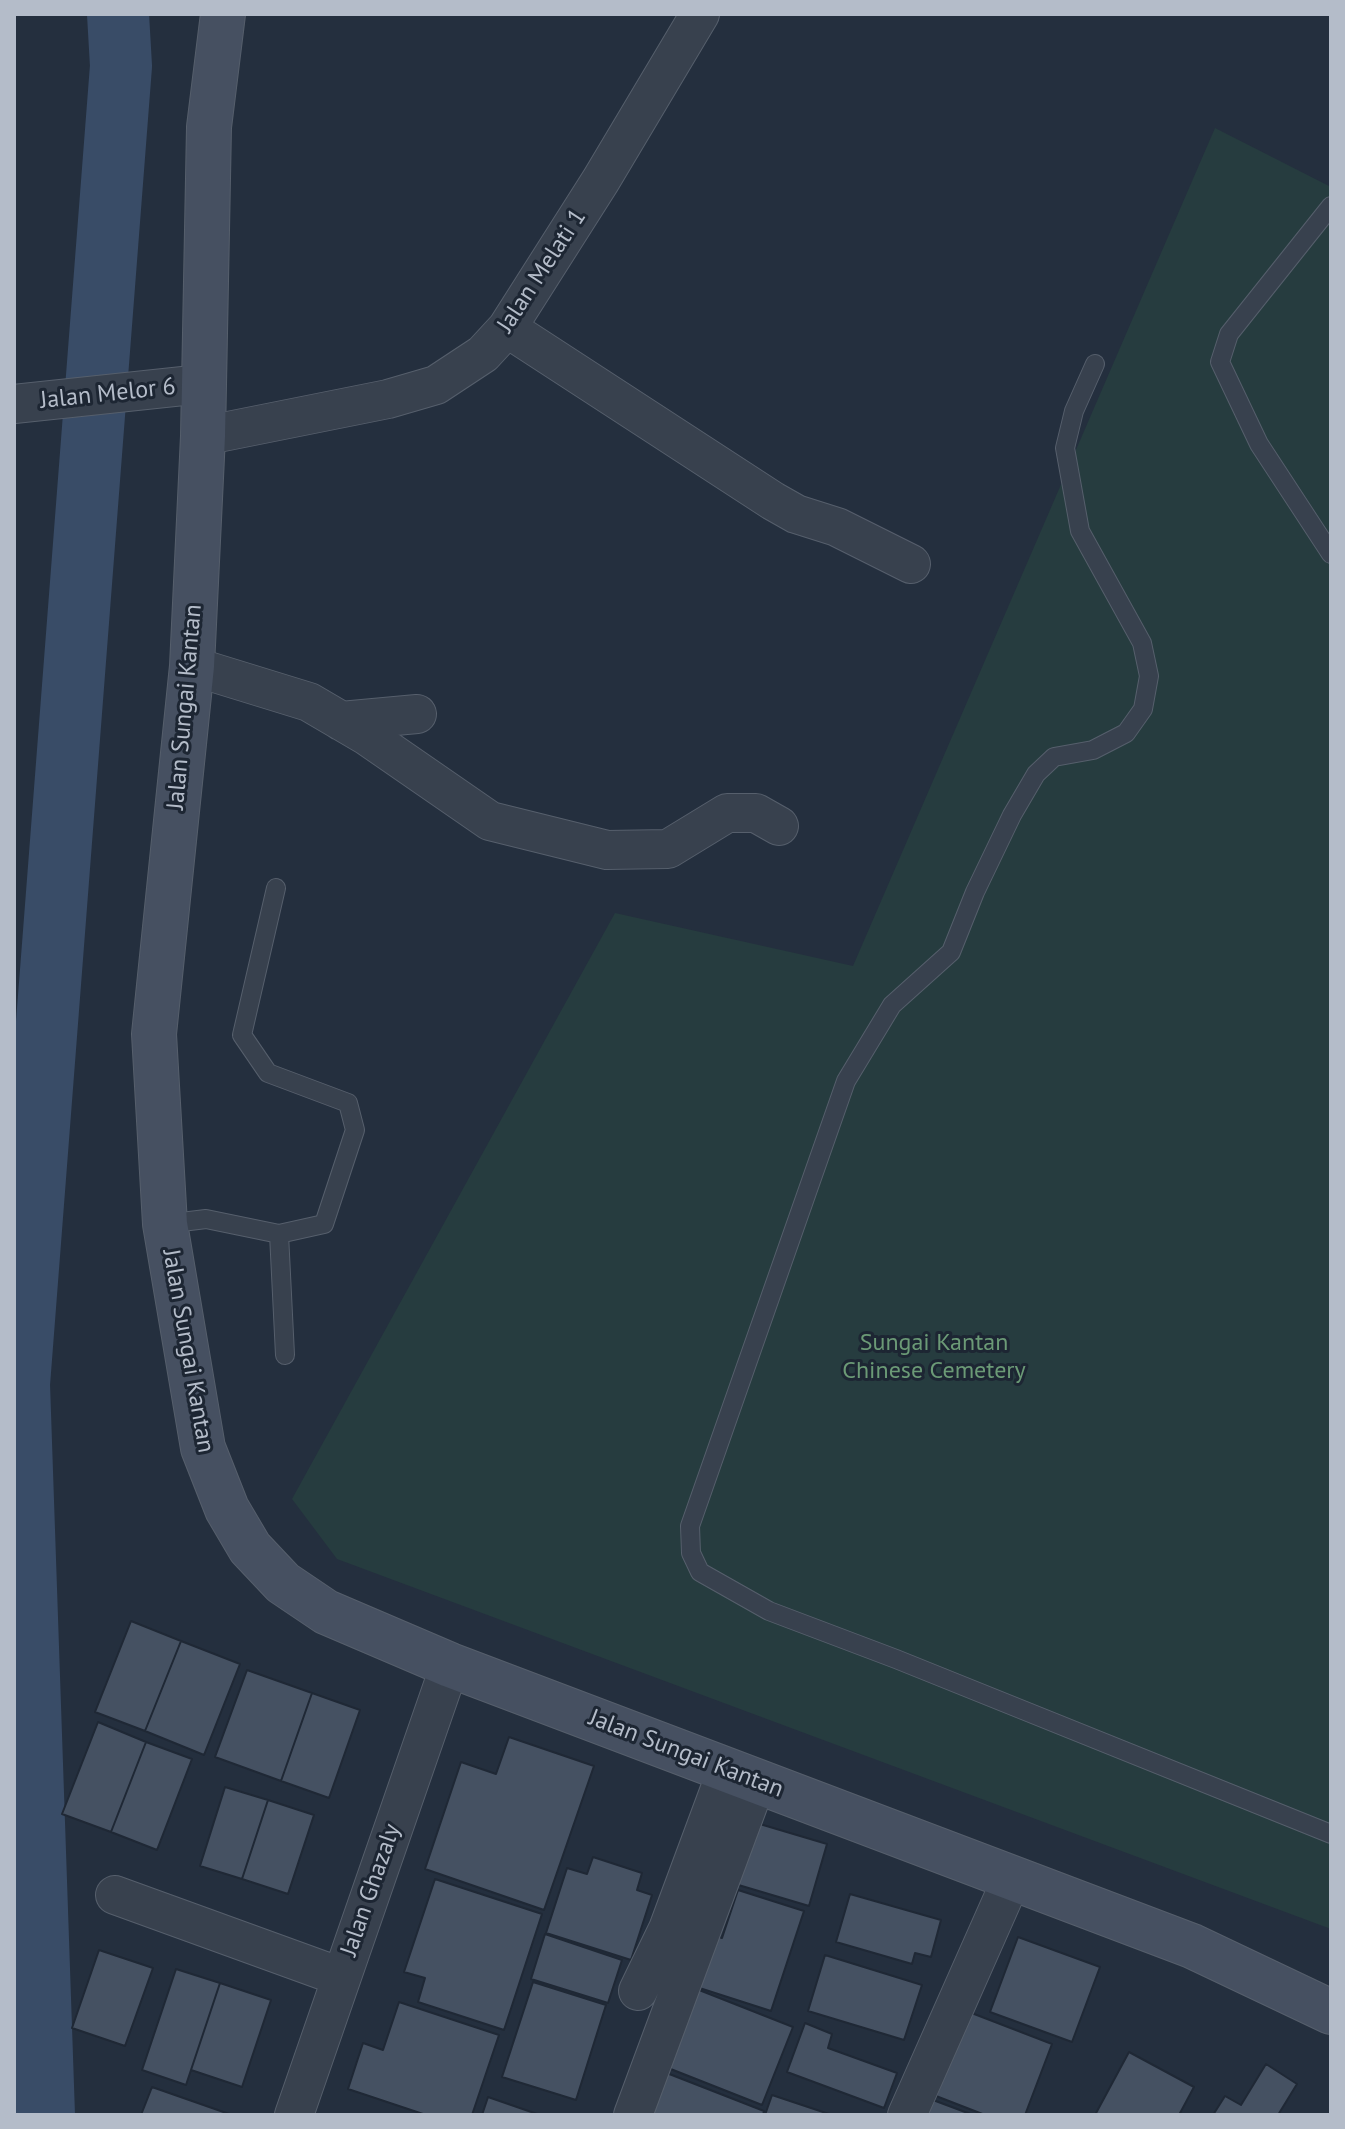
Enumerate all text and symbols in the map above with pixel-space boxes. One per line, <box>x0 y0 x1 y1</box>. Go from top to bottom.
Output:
street label: Jalan Melati 1 <box>491 204 593 338</box>
street label: Jalan Melor 6 <box>39 373 177 415</box>
street label: Jalan Sungai Kantan <box>162 603 208 811</box>
street label: Jalan Sungai Kantan <box>156 1247 220 1455</box>
park label: Sungai Kantan Chinese Cemetery <box>842 1329 1026 1385</box>
street label: Jalan Sungai Kantan <box>585 1704 787 1804</box>
street label: Jalan Ghazaly <box>335 1820 407 1960</box>

